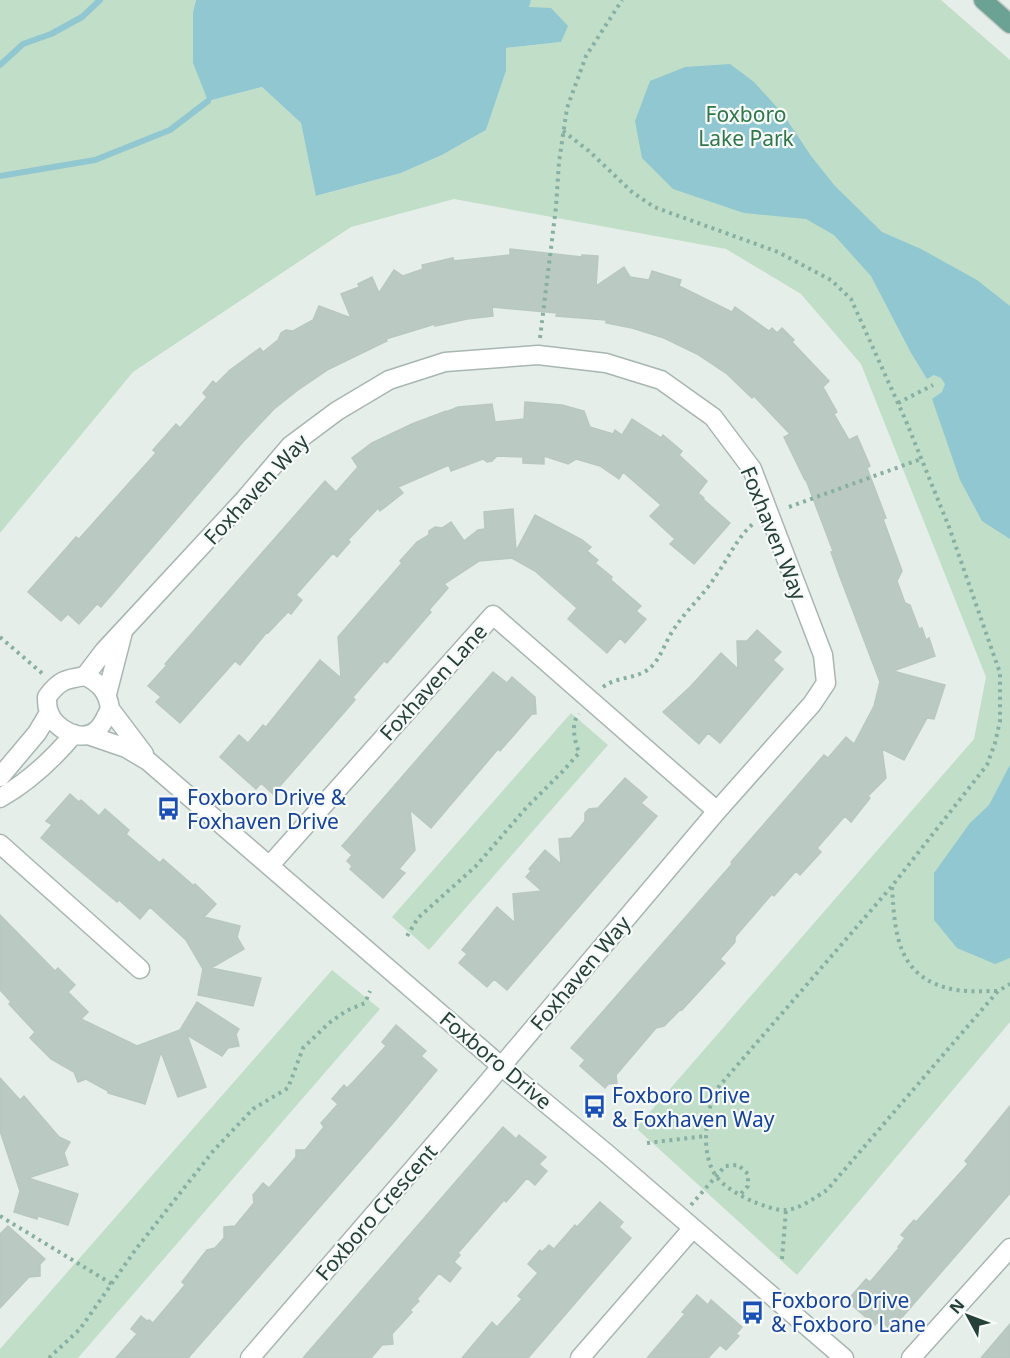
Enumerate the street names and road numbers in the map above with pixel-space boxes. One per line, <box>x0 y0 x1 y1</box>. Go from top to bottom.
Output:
street label: Foxhaven Way <box>197 427 315 550</box>
street label: Foxhaven Way <box>734 462 814 604</box>
street label: Foxhaven Lane <box>373 618 493 746</box>
street label: Foxhaven Way <box>524 910 636 1036</box>
street label: Foxboro Drive <box>434 1005 558 1115</box>
street label: Foxboro Crescent <box>309 1138 443 1286</box>

